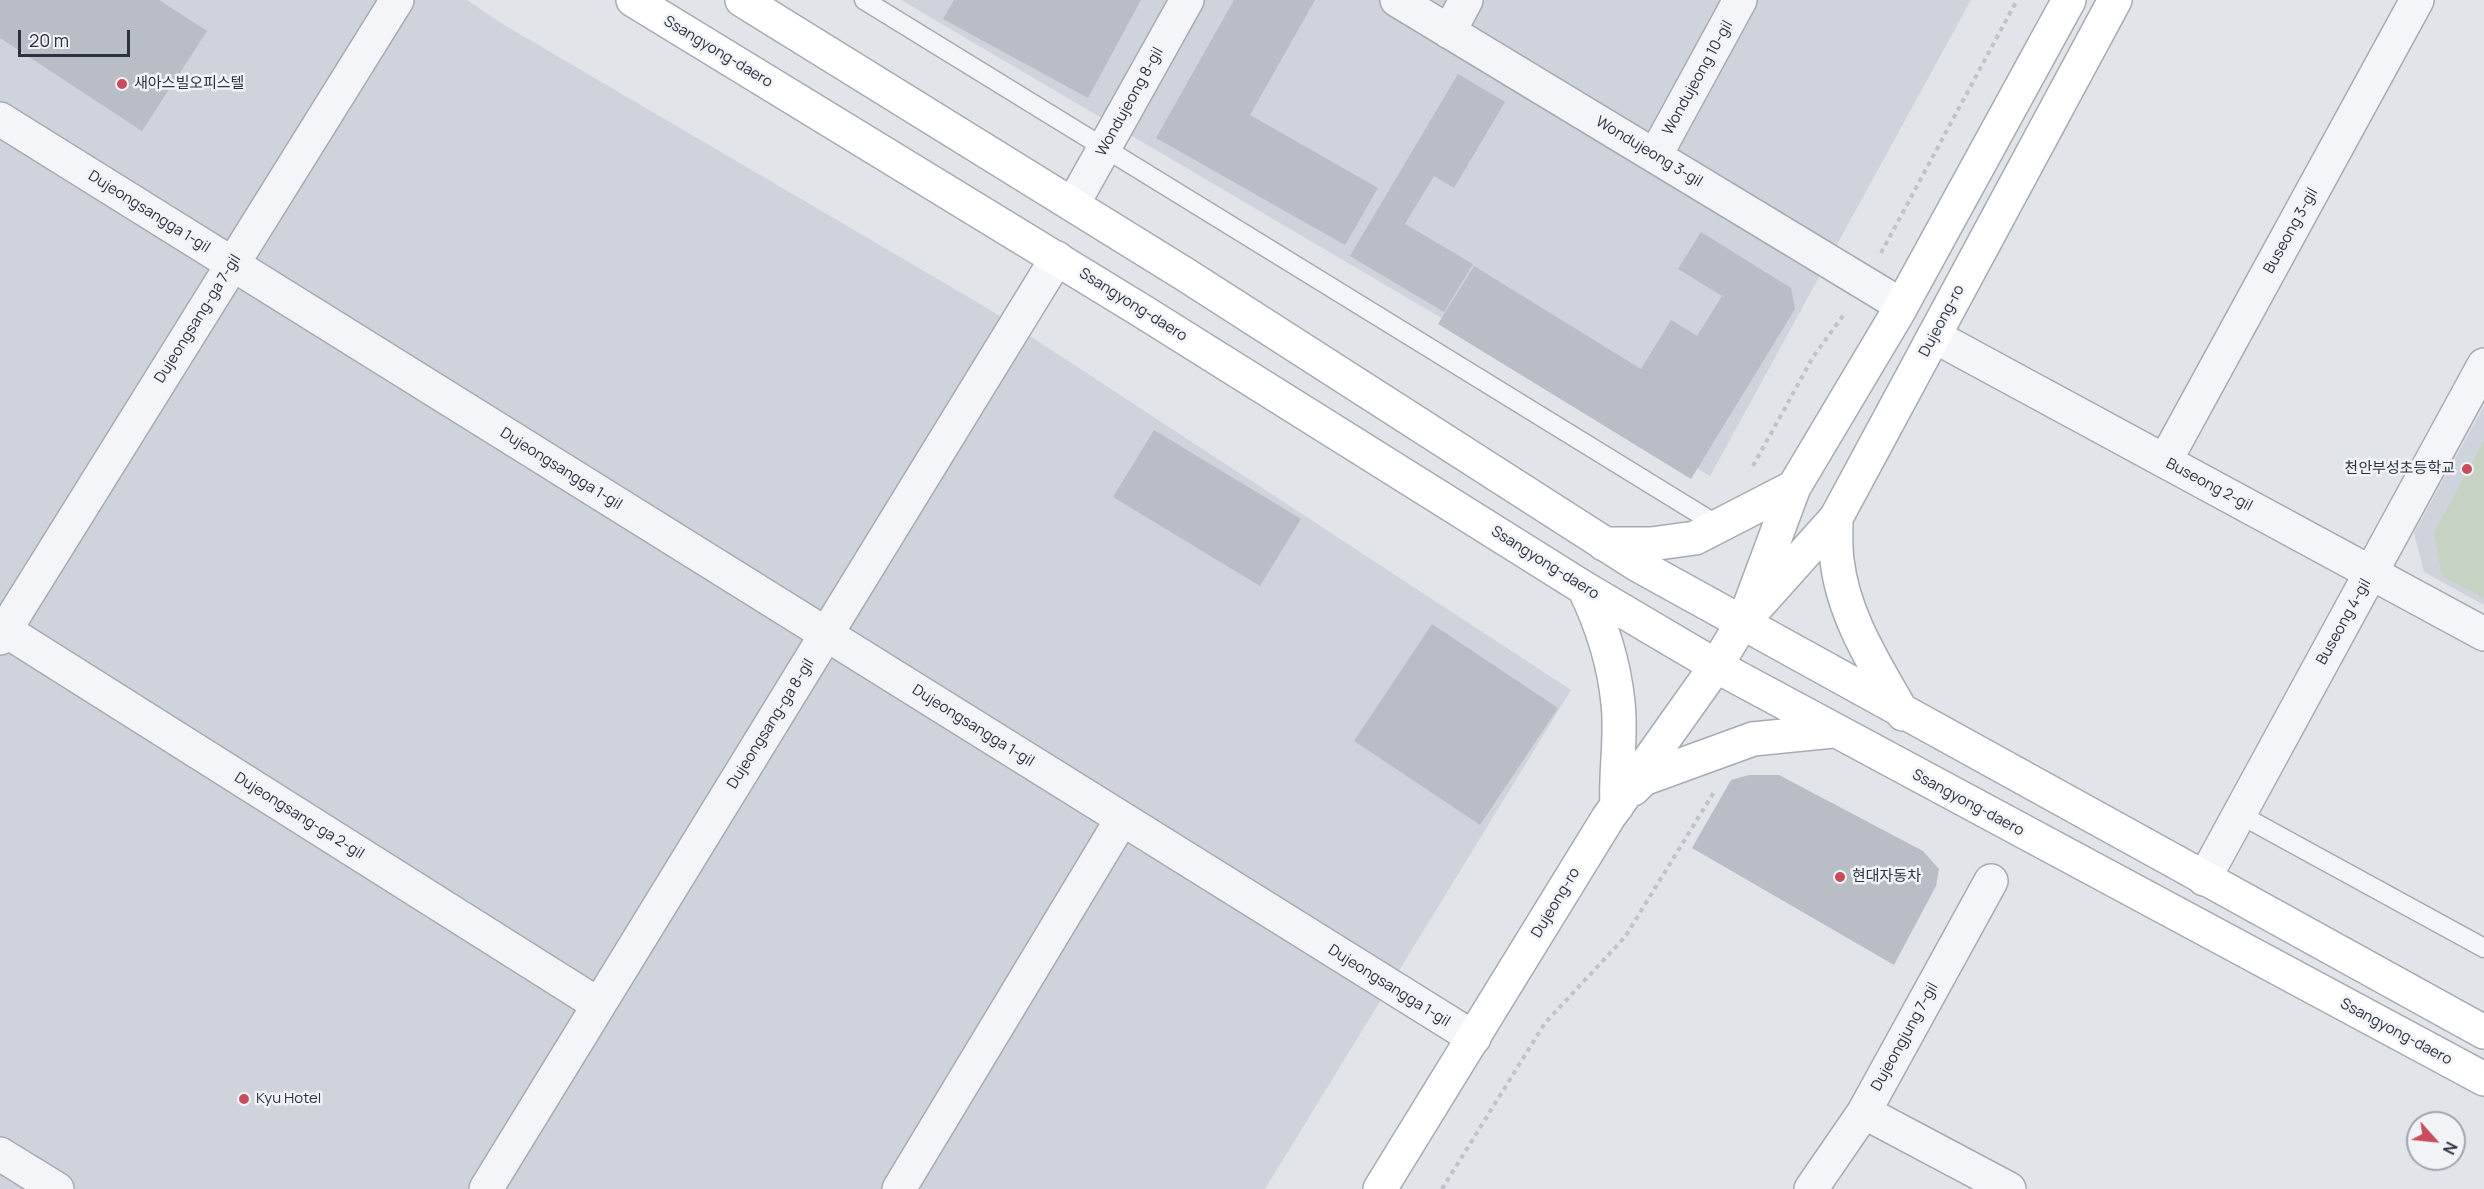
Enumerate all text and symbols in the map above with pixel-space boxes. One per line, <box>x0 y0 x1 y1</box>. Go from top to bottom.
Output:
street label: Ssangyong-daero <box>660 12 776 92</box>
scale bar <box>21 18 134 56</box>
street label: Wondujeong 10-gil <box>1659 18 1737 138</box>
text: 20 m <box>29 28 69 52</box>
street label: Wondujeong 8-gil <box>1093 44 1167 160</box>
place label: 새아스빌오피스텔 <box>134 75 244 93</box>
marker: 새아스빌오피스텔 <box>115 77 129 91</box>
street label: Wondujeong 3-gil <box>1592 113 1706 191</box>
street label: Dujeongsangga 1-gil <box>85 167 213 257</box>
street label: Buseong 3-gil <box>2260 185 2322 277</box>
street label: Dujeongsang-ga 7-gil <box>151 251 245 387</box>
street label: Ssangyong-daero <box>1076 265 1190 345</box>
street label: Dujeong-ro <box>1916 282 1968 360</box>
street label: Dujeongsangga 1-gil <box>497 424 625 514</box>
street label: Buseong 2-gil <box>2163 455 2255 515</box>
place label: 천안부성초등학교 <box>2345 460 2455 478</box>
marker: 천안부성초등학교 <box>2460 462 2474 476</box>
street label: Ssangyong-daero <box>1488 523 1602 603</box>
street label: Buseong 4-gil <box>2313 576 2375 668</box>
street label: Dujeongsang-ga 8-gil <box>724 656 818 792</box>
street label: Dujeongsangga 1-gil <box>909 681 1037 771</box>
street label: Ssangyong-daero <box>1909 766 2027 840</box>
street label: Dujeongsang-ga 2-gil <box>231 769 367 863</box>
street label: Dujeong-ro <box>1528 865 1584 941</box>
place label: 현대자동차 <box>1852 868 1921 886</box>
marker: 현대자동차 <box>1833 870 1847 884</box>
street label: Dujeongsangga 1-gil <box>1325 941 1453 1031</box>
street label: Dujeongjung 7-gil <box>1868 980 1942 1094</box>
street label: Ssangyong-daero <box>2337 995 2455 1069</box>
place label: Kyu Hotel <box>256 1090 321 1108</box>
marker: Kyu Hotel <box>237 1092 251 1106</box>
north arrow <box>2406 1111 2466 1171</box>
text: N <box>2438 1138 2463 1158</box>

